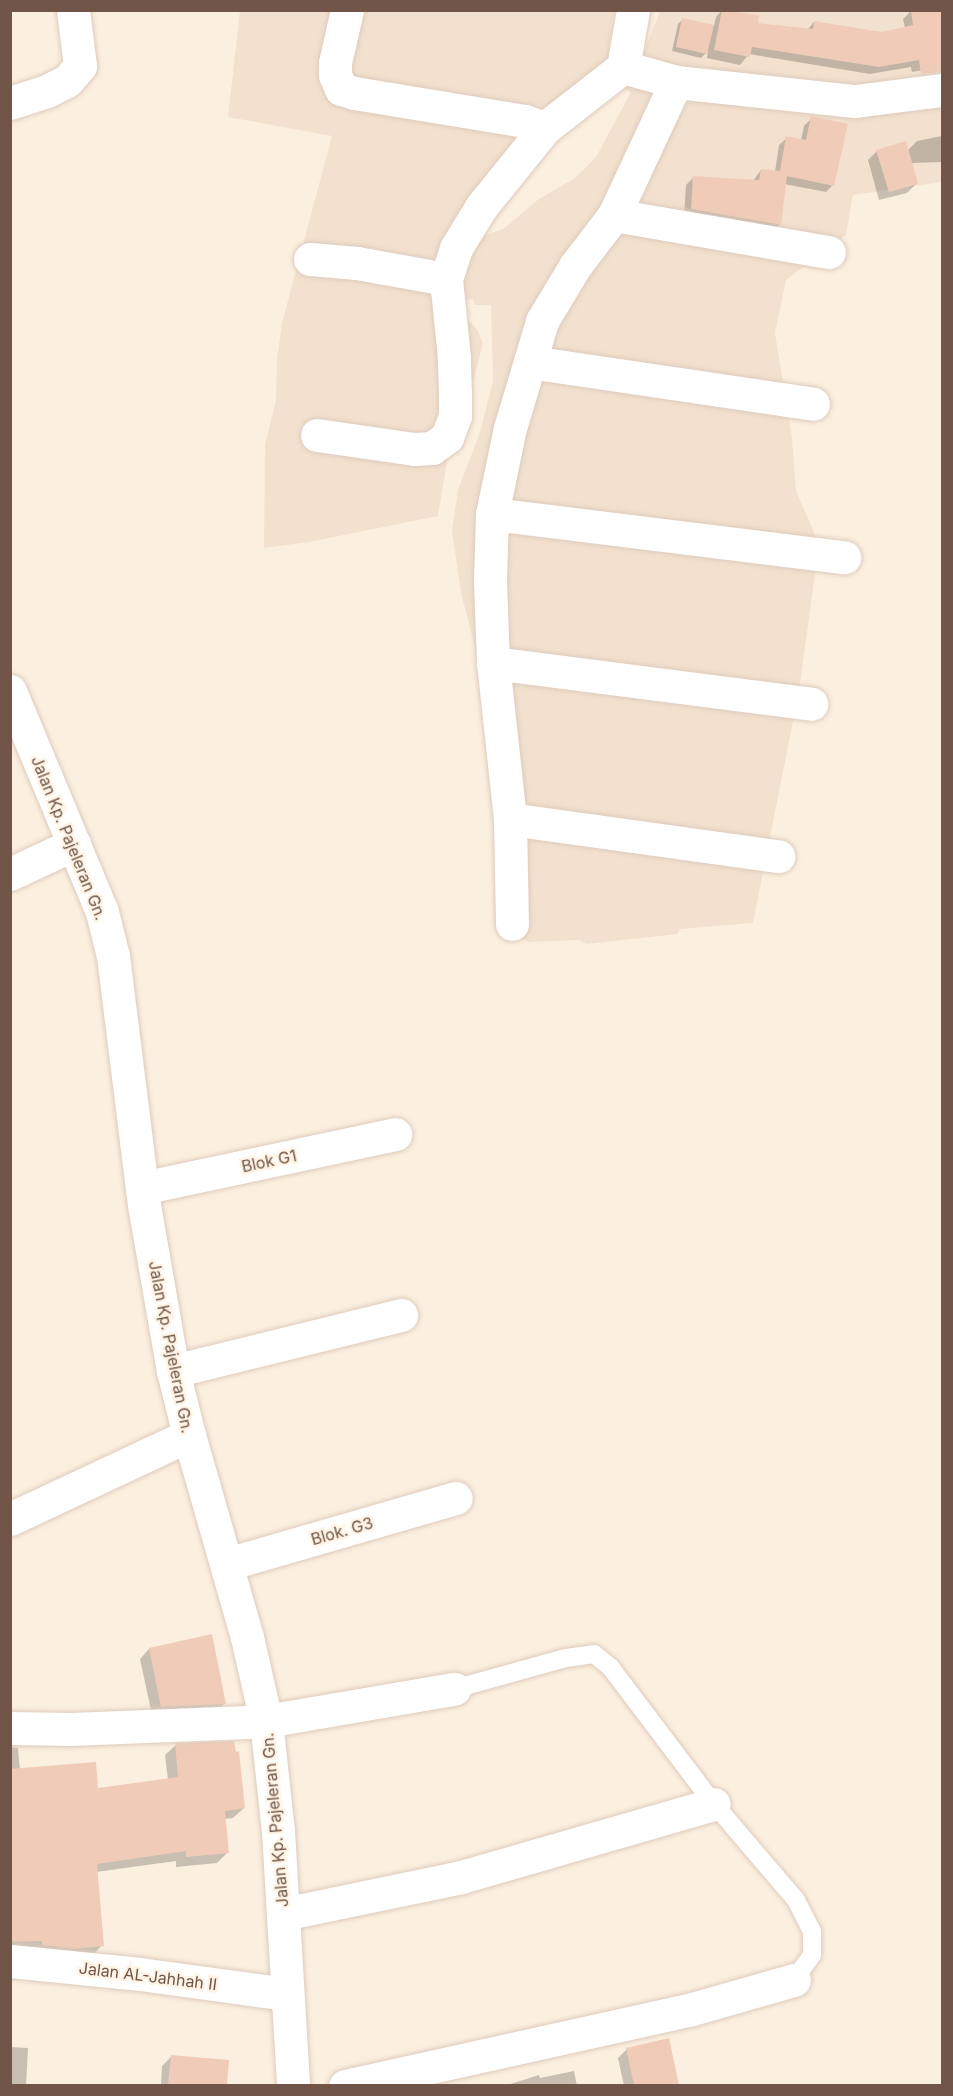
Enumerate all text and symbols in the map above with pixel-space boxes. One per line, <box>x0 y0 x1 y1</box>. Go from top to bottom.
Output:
street label: Jalan Kp. Pajeleran Gn. <box>27 753 111 923</box>
street label: Blok G1 <box>240 1146 298 1176</box>
street label: Jalan Kp. Pajeleran Gn. <box>145 1259 197 1435</box>
street label: Blok. G3 <box>309 1513 375 1549</box>
street label: Jalan Kp. Pajeleran Gn. <box>258 1732 292 1908</box>
street label: Jalan AL-Jahhah II <box>78 1958 218 1994</box>

